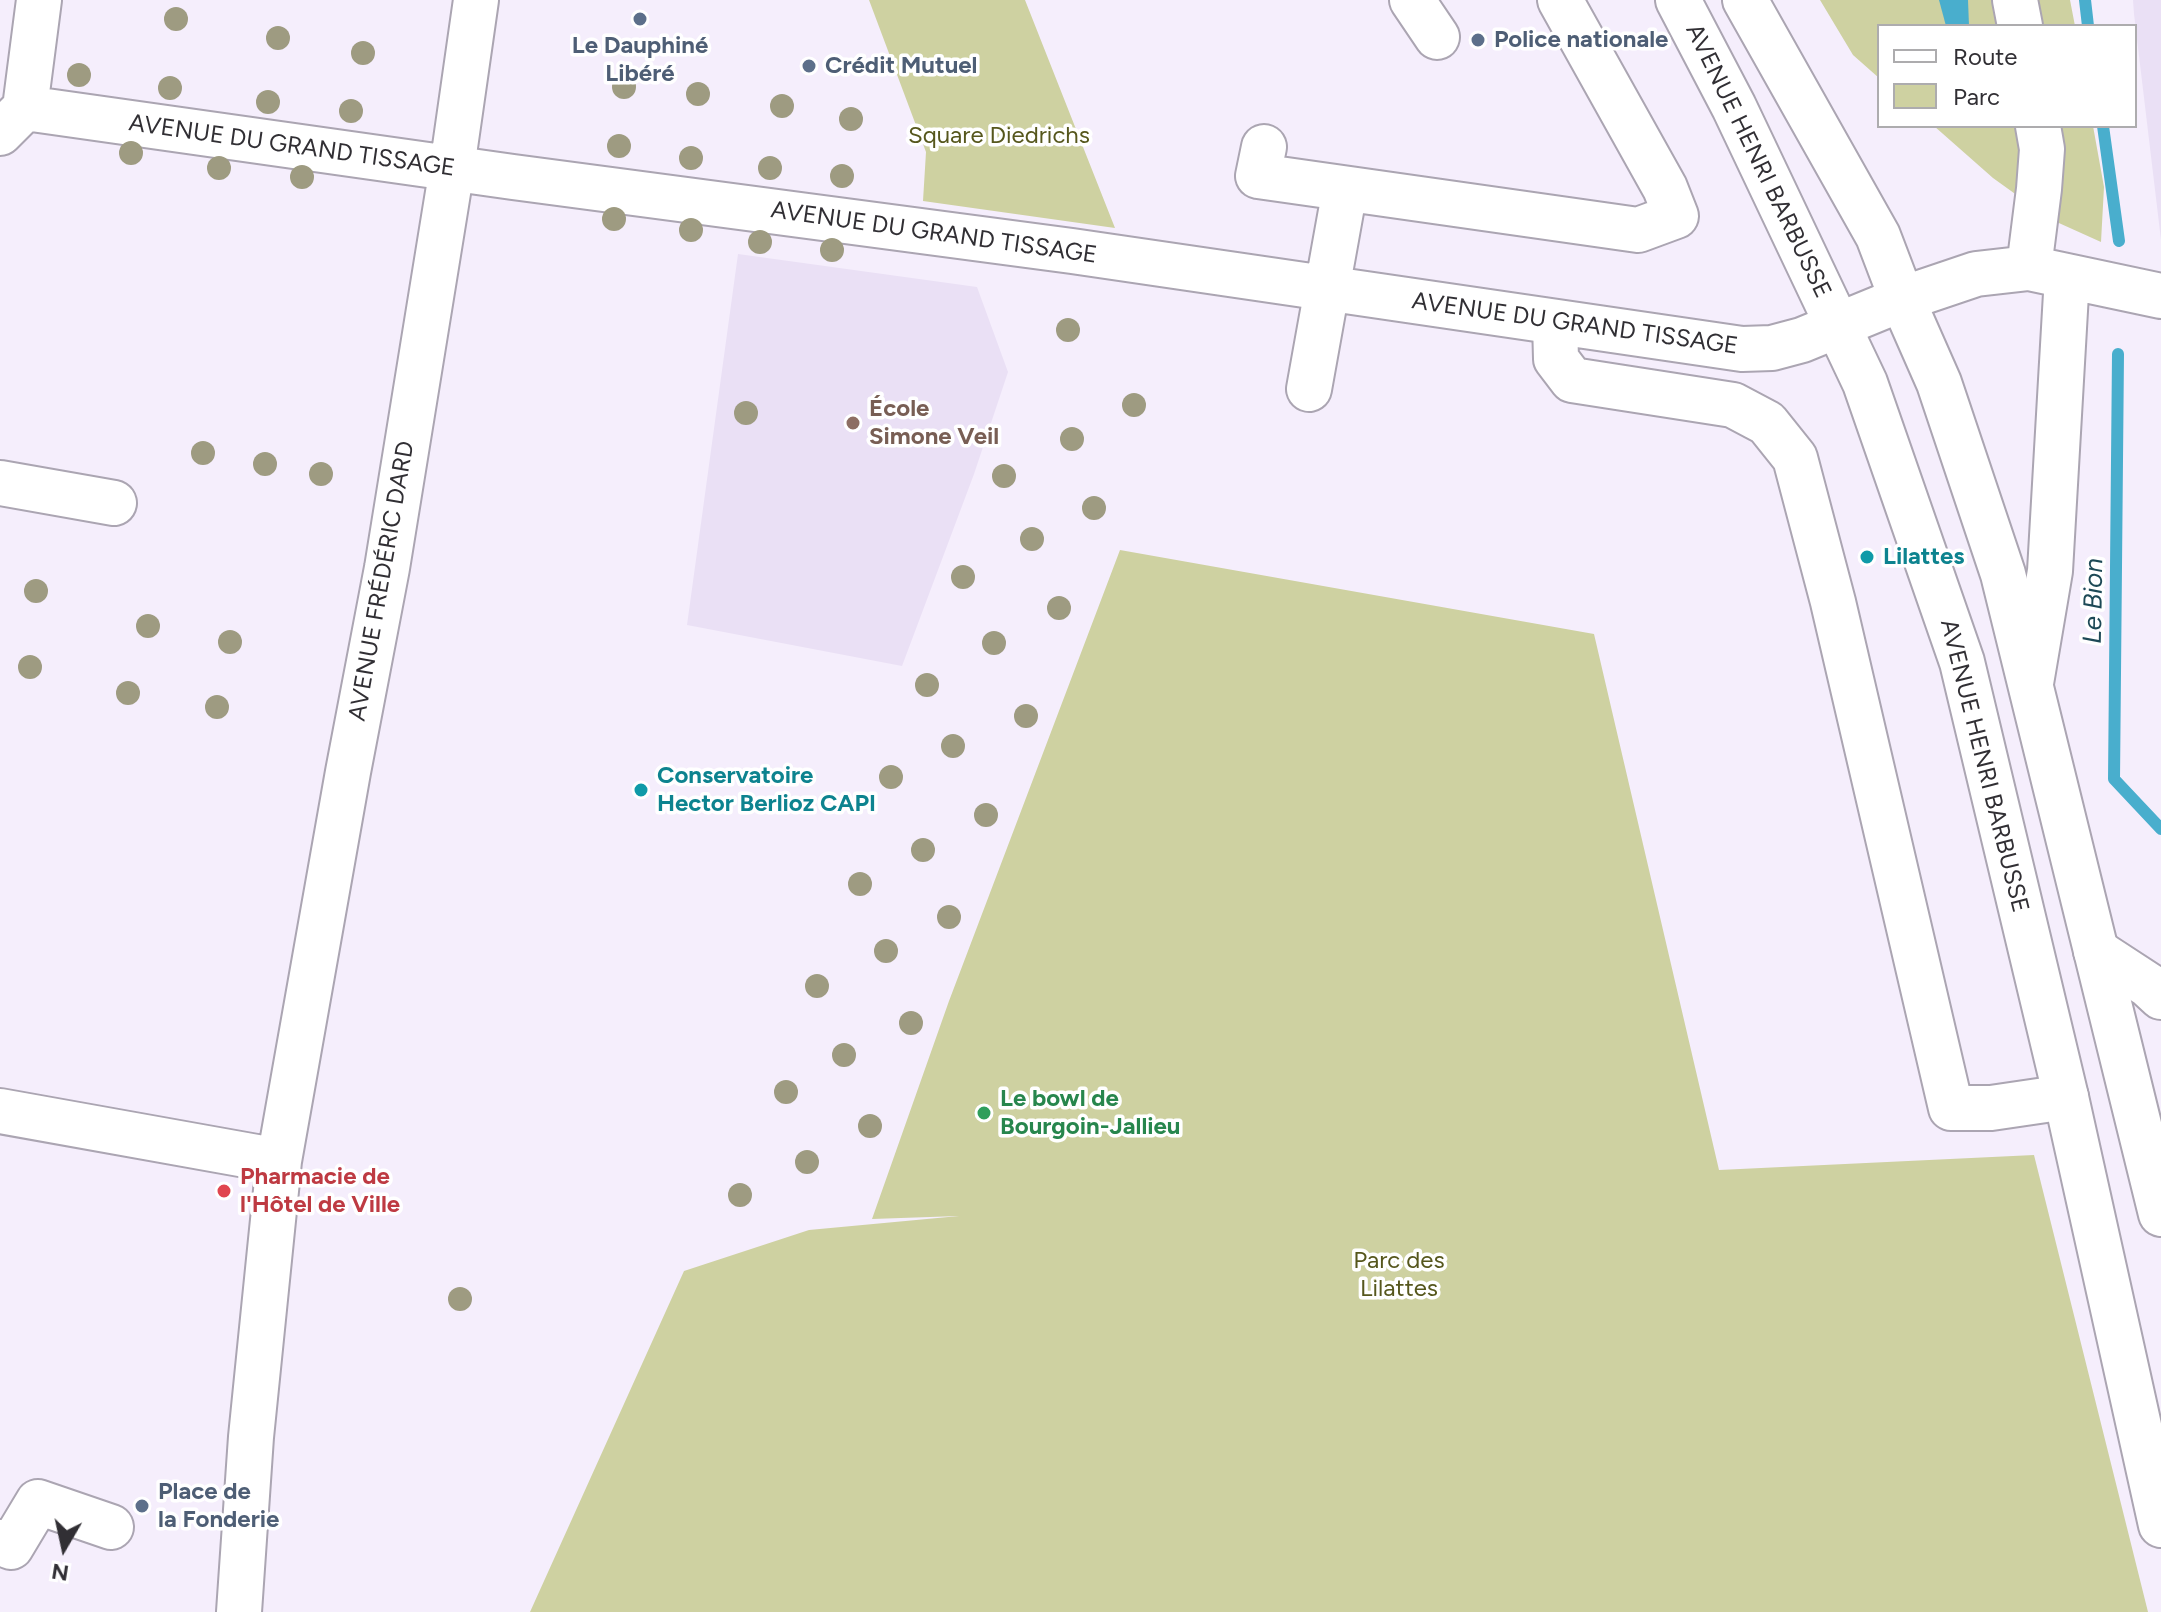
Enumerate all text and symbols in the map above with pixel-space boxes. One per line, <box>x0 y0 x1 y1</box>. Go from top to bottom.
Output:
marker: Le Dauphiné Libéré <box>631 10 649 28</box>
street label: AVENUE HENRI BARBUSSE <box>1679 19 1837 303</box>
legend <box>1877 24 2137 128</box>
place label: Police nationale <box>1494 26 1668 54</box>
marker: Police nationale <box>1469 31 1487 49</box>
place label: Le Dauphiné Libéré <box>572 32 708 88</box>
text: Route <box>1953 42 2017 71</box>
place label: Crédit Mutuel <box>825 52 977 80</box>
marker: Crédit Mutuel <box>800 57 818 75</box>
text: Parc <box>1953 82 2000 111</box>
street label: AVENUE DU GRAND TISSAGE <box>127 109 457 183</box>
park label: Square Diedrichs <box>908 122 1090 150</box>
street label: AVENUE DU GRAND TISSAGE <box>769 196 1099 270</box>
street label: AVENUE DU GRAND TISSAGE <box>1410 287 1740 361</box>
place label: École Simone Veil <box>869 395 999 451</box>
marker: École Simone Veil <box>844 414 862 432</box>
street label: AVENUE FRÉDÉRIC DARD <box>343 439 421 723</box>
place label: Lilattes <box>1883 543 1964 571</box>
marker: Lilattes <box>1858 548 1876 566</box>
water label: Le Bion <box>2078 558 2110 644</box>
street label: AVENUE HENRI BARBUSSE <box>1934 616 2034 916</box>
place label: Conservatoire Hector Berlioz CAPI <box>657 762 876 818</box>
marker: Conservatoire Hector Berlioz CAPI <box>632 781 650 799</box>
place label: Le bowl de Bourgoin-Jallieu <box>1000 1085 1181 1141</box>
marker: Le bowl de Bourgoin-Jallieu <box>975 1104 993 1122</box>
place label: Pharmacie de l'Hôtel de Ville <box>240 1163 400 1219</box>
marker: Pharmacie de l'Hôtel de Ville <box>215 1182 233 1200</box>
park label: Parc des Lilattes <box>1353 1247 1445 1303</box>
place label: Place de la Fonderie <box>158 1478 279 1534</box>
marker: Place de la Fonderie <box>133 1497 151 1515</box>
north arrow <box>24 1508 104 1588</box>
text: N <box>50 1558 71 1587</box>

